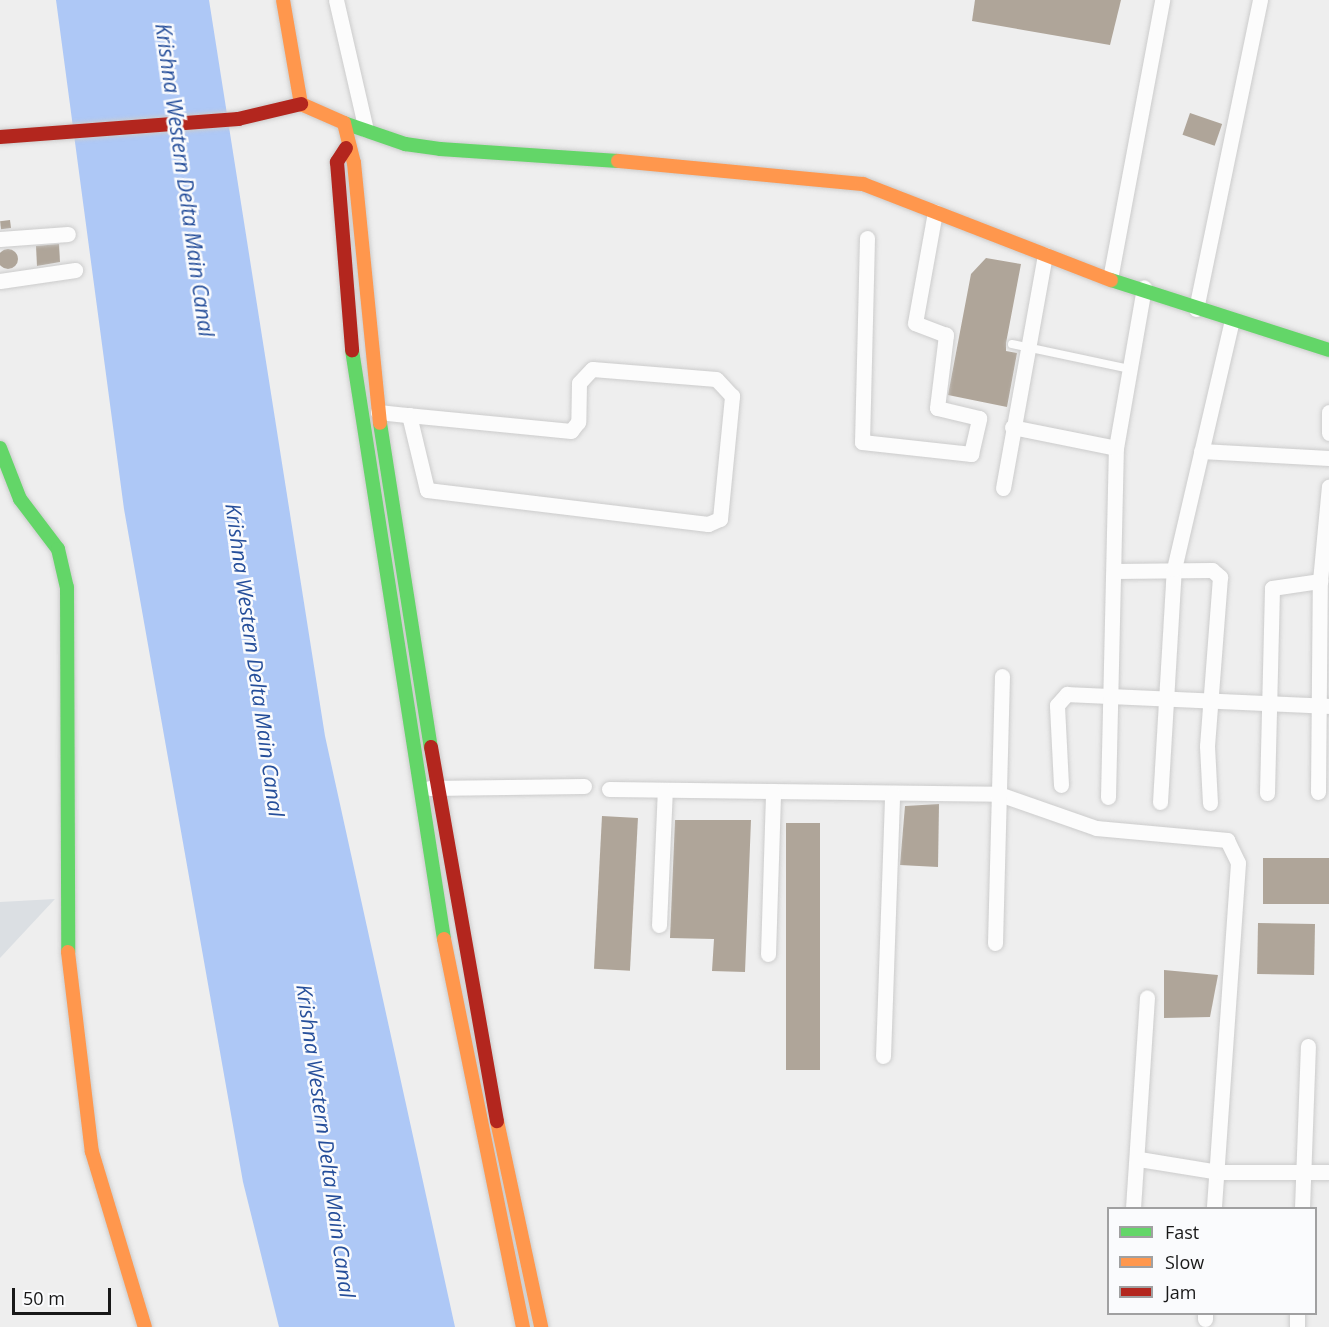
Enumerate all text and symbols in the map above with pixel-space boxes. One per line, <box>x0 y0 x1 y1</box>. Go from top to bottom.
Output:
water label: Krishna Western Delta Main Canal <box>151 22 219 338</box>
water label: Krishna Western Delta Main Canal <box>221 502 289 818</box>
water label: Krishna Western Delta Main Canal <box>292 983 360 1299</box>
legend <box>1107 1207 1317 1315</box>
text: Fast <box>1165 1220 1199 1244</box>
text: Slow <box>1165 1250 1204 1274</box>
scale bar <box>15 1276 114 1314</box>
text: Jam <box>1165 1280 1197 1304</box>
text: 50 m <box>23 1286 65 1310</box>

